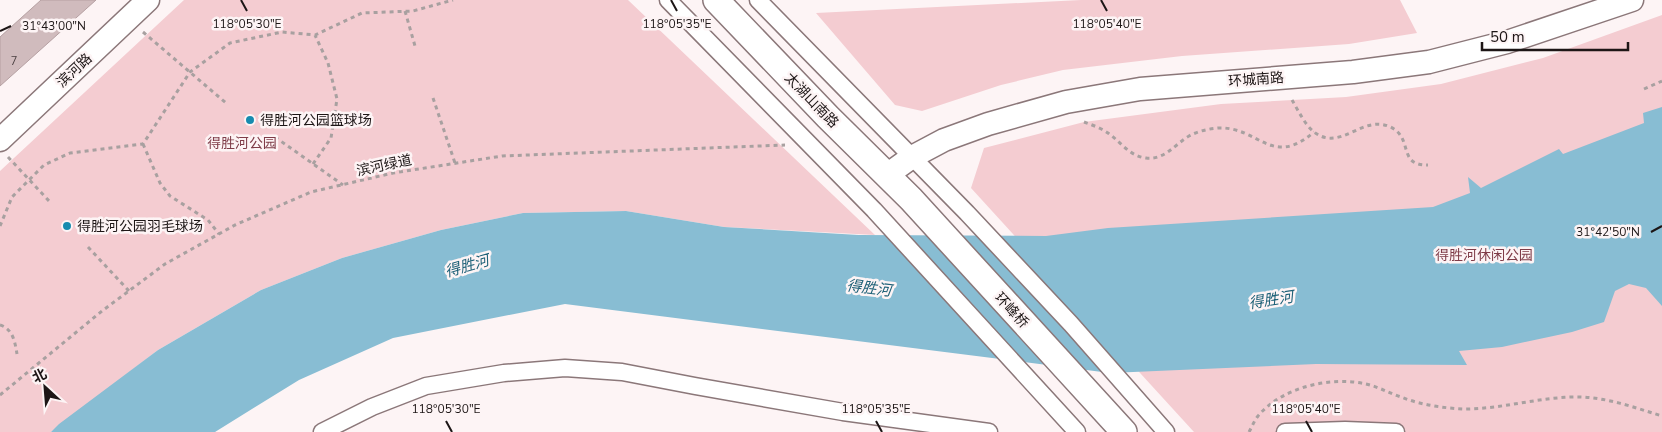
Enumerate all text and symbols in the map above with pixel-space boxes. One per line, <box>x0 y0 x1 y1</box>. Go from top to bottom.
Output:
text: 118°05'30"E <box>212 16 282 32</box>
text: 118°05'35"E <box>642 16 712 32</box>
text: 118°05'40"E <box>1072 16 1142 32</box>
text: 31°43'00"N <box>22 18 86 34</box>
scale bar <box>1482 20 1628 52</box>
text: 50 m <box>1490 27 1525 47</box>
street label: 滨河路 <box>53 49 96 92</box>
house number: 7 <box>11 54 17 69</box>
street label: 环城南路 <box>1227 68 1285 91</box>
street label: 太湖山南路 <box>780 69 843 132</box>
place label: 得胜河公园篮球场 <box>260 111 372 130</box>
marker: 得胜河公园篮球场 <box>244 114 256 126</box>
park label: 得胜河公园 <box>207 134 277 153</box>
street label: 滨河绿道 <box>355 150 413 181</box>
place label: 得胜河公园羽毛球场 <box>77 217 203 236</box>
marker: 得胜河公园羽毛球场 <box>61 220 73 232</box>
text: 31°42'50"N <box>1576 224 1640 240</box>
park label: 得胜河休闲公园 <box>1435 246 1533 265</box>
water label: 得胜河 <box>443 249 494 282</box>
water label: 得胜河 <box>845 275 896 301</box>
water label: 得胜河 <box>1247 286 1298 313</box>
street label: 环峰桥 <box>990 289 1033 332</box>
north arrow <box>20 362 70 412</box>
text: 北 <box>29 364 50 387</box>
text: 118°05'30"E <box>411 401 481 417</box>
text: 118°05'35"E <box>841 401 911 417</box>
text: 118°05'40"E <box>1271 401 1341 417</box>

